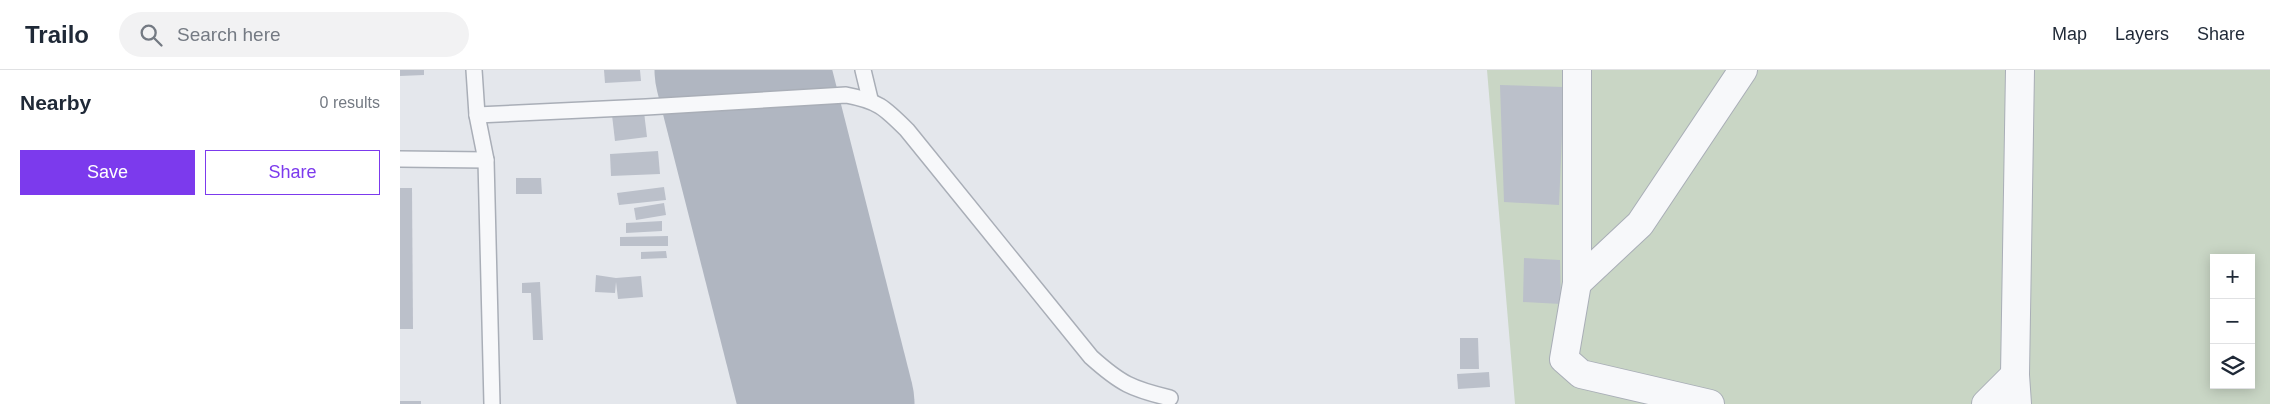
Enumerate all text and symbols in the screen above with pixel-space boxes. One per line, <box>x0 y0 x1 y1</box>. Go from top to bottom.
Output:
search box <box>119 12 469 57</box>
text: Trailo <box>25 21 89 48</box>
icon: search <box>137 21 165 49</box>
text: Search here <box>177 24 281 45</box>
text: Map <box>2052 24 2087 44</box>
text: Layers <box>2115 24 2169 44</box>
text: Share <box>2197 24 2245 44</box>
text: Nearby <box>20 91 91 114</box>
text: 0 results <box>320 94 380 111</box>
button: Save <box>20 150 195 195</box>
button: Share <box>205 150 380 195</box>
map controls <box>2210 254 2255 389</box>
button: + <box>2210 254 2255 299</box>
button: − <box>2210 299 2255 344</box>
button: layers <box>2210 344 2255 389</box>

